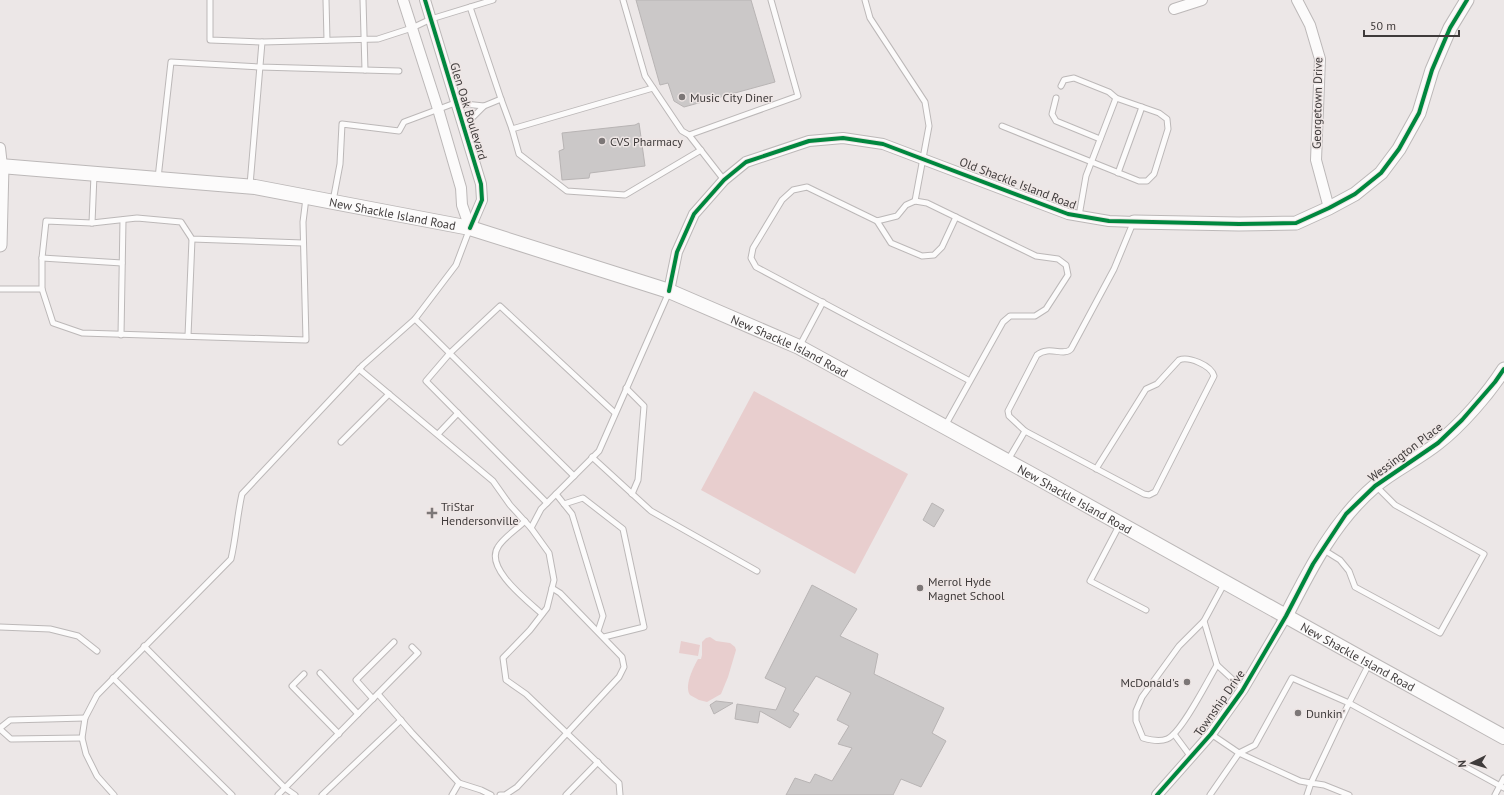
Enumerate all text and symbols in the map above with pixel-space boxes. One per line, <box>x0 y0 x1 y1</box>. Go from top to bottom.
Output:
scale bar <box>1364 12 1459 38</box>
text: 50 m <box>1370 18 1396 33</box>
street label: Georgetown Drive <box>1309 57 1325 149</box>
street label: Glen Oak Boulevard <box>447 61 491 161</box>
place label: Music City Diner <box>690 90 773 105</box>
marker: Music City Diner <box>677 92 687 102</box>
place label: CVS Pharmacy <box>610 134 683 149</box>
marker: CVS Pharmacy <box>597 136 607 146</box>
street label: Old Shackle Island Road <box>957 154 1079 212</box>
street label: New Shackle Island Road <box>328 194 457 233</box>
street label: New Shackle Island Road <box>729 311 851 380</box>
street label: Wessington Place <box>1365 419 1445 485</box>
street label: New Shackle Island Road <box>1015 461 1135 536</box>
place label: TriStar Hendersonville <box>441 499 519 528</box>
marker: TriStar Hendersonville <box>426 507 438 519</box>
place label: Merrol Hyde Magnet School <box>928 574 1005 603</box>
marker: Merrol Hyde Magnet School <box>915 583 925 593</box>
street label: New Shackle Island Road <box>1298 619 1418 694</box>
street label: Township Drive <box>1190 667 1248 739</box>
place label: McDonald's <box>1120 675 1179 690</box>
marker: McDonald's <box>1182 677 1192 687</box>
place label: Dunkin' <box>1306 706 1345 721</box>
marker: Dunkin' <box>1293 708 1303 718</box>
north arrow <box>1452 743 1492 783</box>
text: N <box>1455 760 1469 768</box>

